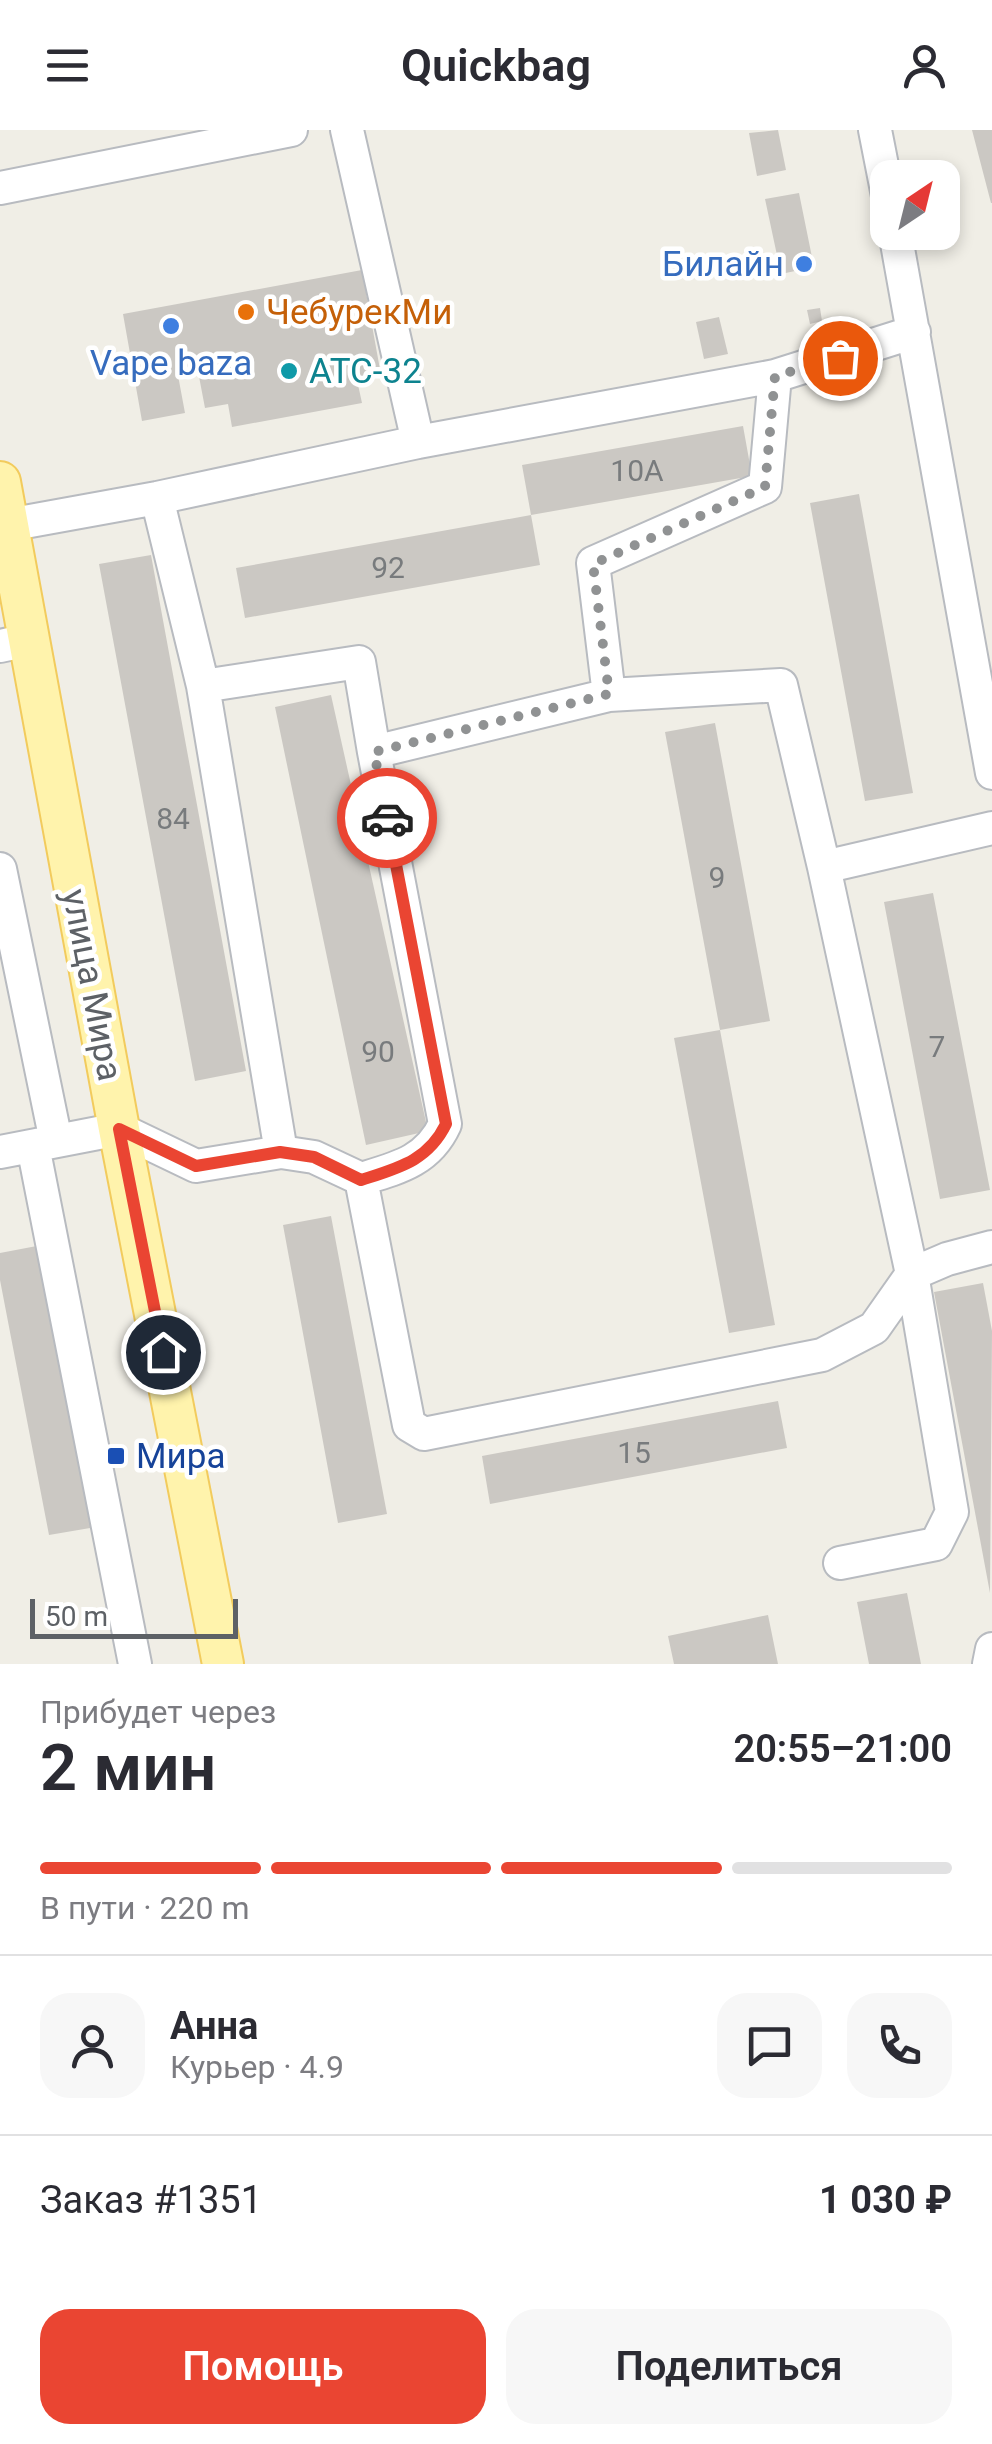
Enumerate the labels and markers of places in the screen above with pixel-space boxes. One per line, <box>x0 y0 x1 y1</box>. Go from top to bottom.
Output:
place label: Билайн <box>662 244 784 285</box>
marker: Билайн <box>793 253 815 275</box>
place label: ЧебурекМи <box>266 292 452 333</box>
marker: ЧебурекМи <box>235 301 257 323</box>
marker: Vape baza <box>160 315 182 337</box>
pin <box>798 316 883 401</box>
place label: Vape baza <box>90 343 252 384</box>
place label: АТС-32 <box>309 351 422 392</box>
marker: АТС-32 <box>278 360 300 382</box>
pin <box>121 1310 206 1395</box>
place label: Мира <box>136 1436 225 1477</box>
marker: Мира <box>105 1445 127 1467</box>

